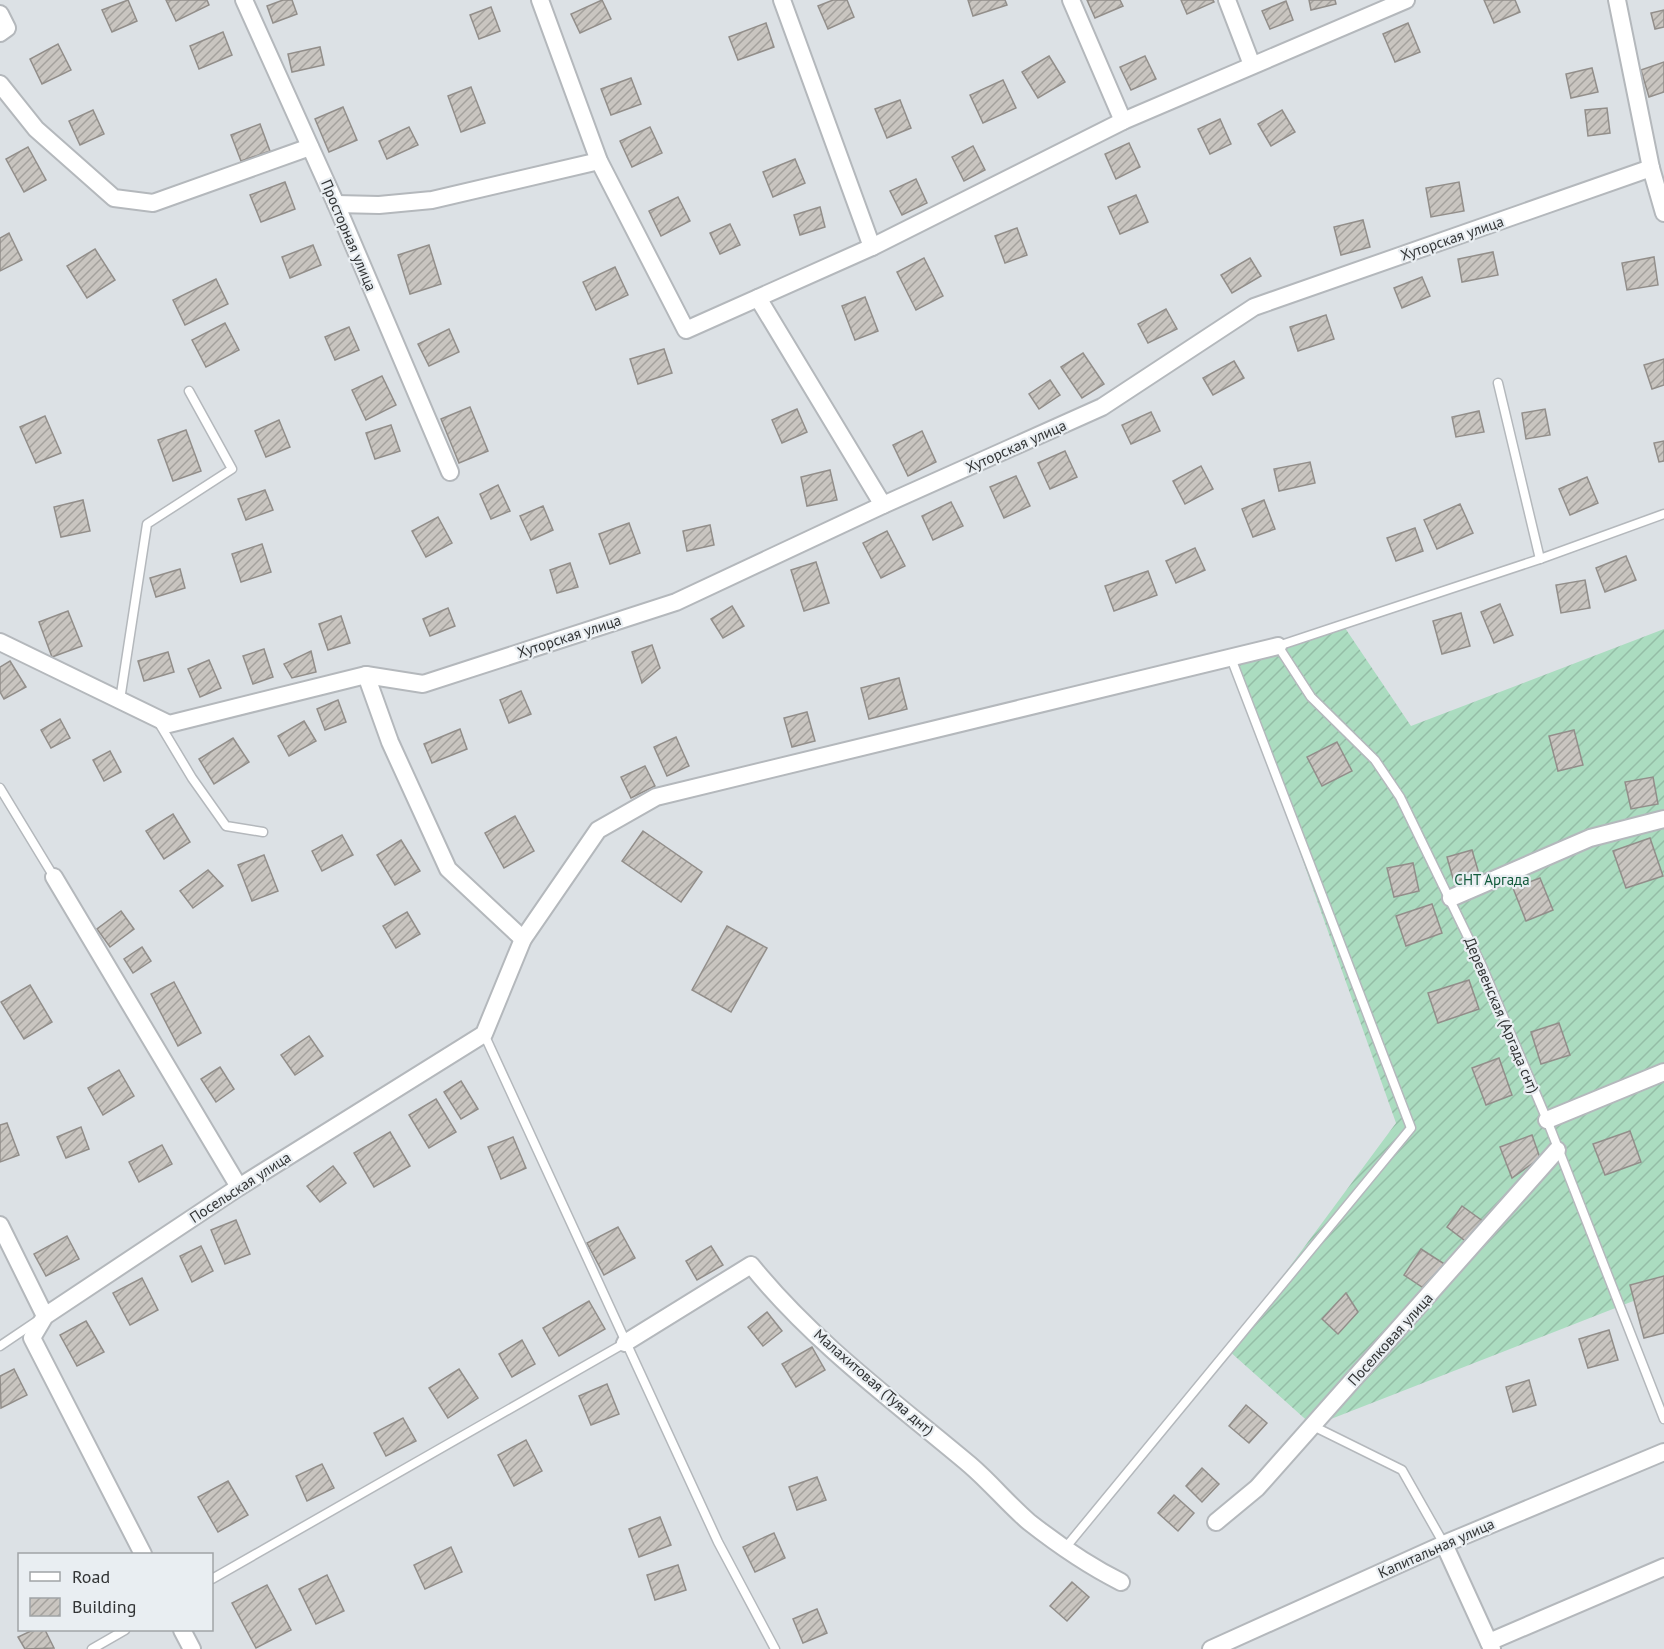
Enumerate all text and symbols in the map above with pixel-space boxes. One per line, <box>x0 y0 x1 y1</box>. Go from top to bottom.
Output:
street label: Просторная улица <box>317 176 381 294</box>
street label: Хуторская улица <box>1398 211 1506 265</box>
street label: Хуторская улица <box>963 415 1069 477</box>
street label: Хуторская улица <box>515 610 623 662</box>
park label: СНТ Аргада <box>1454 870 1530 889</box>
street label: Деревенская (Аргада снт) <box>1461 934 1543 1096</box>
street label: Посельская улица <box>186 1147 294 1227</box>
street label: Поселковая улица <box>1343 1289 1437 1389</box>
street label: Малахитовая (Туяа днт) <box>810 1325 938 1439</box>
street label: Капитальная улица <box>1375 1514 1497 1582</box>
legend <box>18 1553 213 1631</box>
text: Road <box>72 1565 110 1588</box>
text: Building <box>72 1595 136 1618</box>

